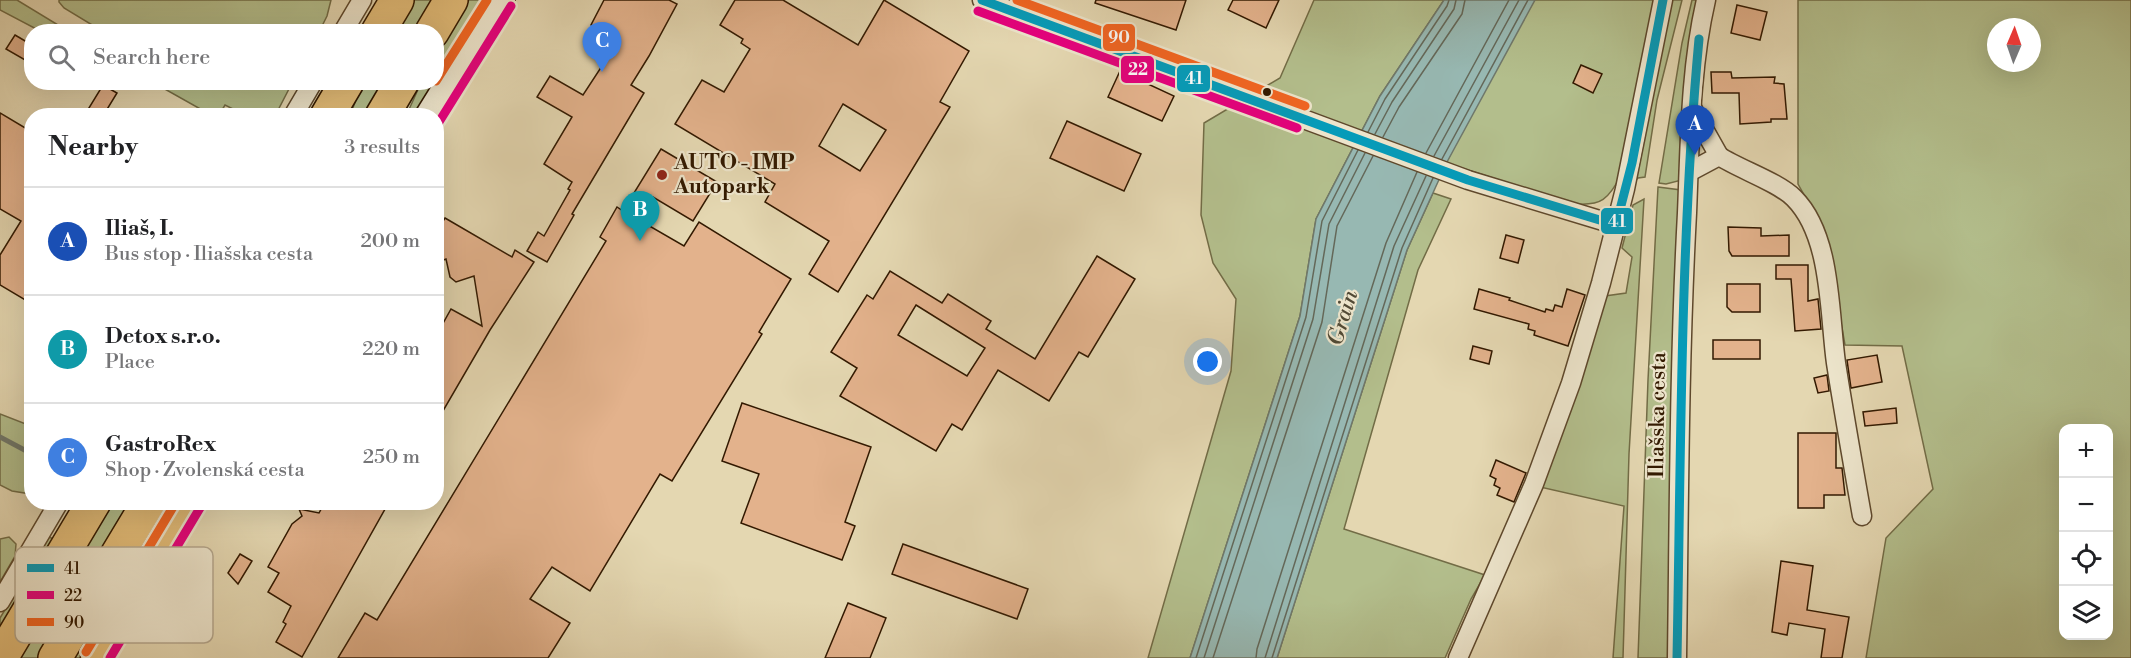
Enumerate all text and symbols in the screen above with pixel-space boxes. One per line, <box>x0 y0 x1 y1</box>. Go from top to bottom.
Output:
north arrow <box>1987 18 2041 72</box>
pin: C <box>582 22 622 72</box>
line badge: 90 <box>1102 23 1136 52</box>
search box <box>24 24 444 90</box>
text: 90 <box>1108 28 1130 48</box>
icon: search <box>45 41 78 74</box>
text: Search here <box>93 44 210 71</box>
line badge: 22 <box>1120 55 1155 84</box>
text: 22 <box>1128 60 1148 80</box>
line badge: 41 <box>1176 64 1211 93</box>
text: 41 <box>1185 69 1203 89</box>
unlabelled marker <box>1261 86 1273 98</box>
pin: A <box>1676 106 1714 155</box>
text: Nearby <box>48 131 138 163</box>
text: 3 results <box>344 135 420 160</box>
place label: AUTO - IMP Autopark <box>673 150 795 200</box>
marker: AUTO - IMP Autopark <box>655 168 669 182</box>
pin: B <box>620 192 660 241</box>
line badge: 41 <box>1600 207 1634 235</box>
text: 41 <box>1608 212 1626 232</box>
text: Iliaš, I. <box>105 215 174 242</box>
text: A <box>60 229 75 254</box>
text: 200 m <box>360 229 420 254</box>
text: Bus stop · Iliašska cesta <box>105 242 313 267</box>
water label: Grain <box>1322 286 1364 349</box>
text: Detox s.r.o. <box>105 323 221 350</box>
text: B <box>60 337 75 362</box>
text: 220 m <box>362 337 420 362</box>
your location <box>1193 347 1222 376</box>
text: Place <box>105 350 155 375</box>
street label: Iliašska cesta <box>1644 352 1672 478</box>
map controls <box>2059 424 2113 640</box>
button: + <box>2059 424 2113 478</box>
text: GastroRex <box>105 431 216 458</box>
text: C <box>60 445 75 470</box>
text: 250 m <box>363 445 420 470</box>
text: Shop · Zvolenská cesta <box>105 458 305 483</box>
button: − <box>2059 478 2113 532</box>
button: locate <box>2059 532 2113 586</box>
legend <box>15 547 213 643</box>
text: 41 <box>64 559 81 579</box>
text: 22 <box>64 586 82 606</box>
button: layers <box>2059 586 2113 640</box>
text: 90 <box>64 613 84 633</box>

